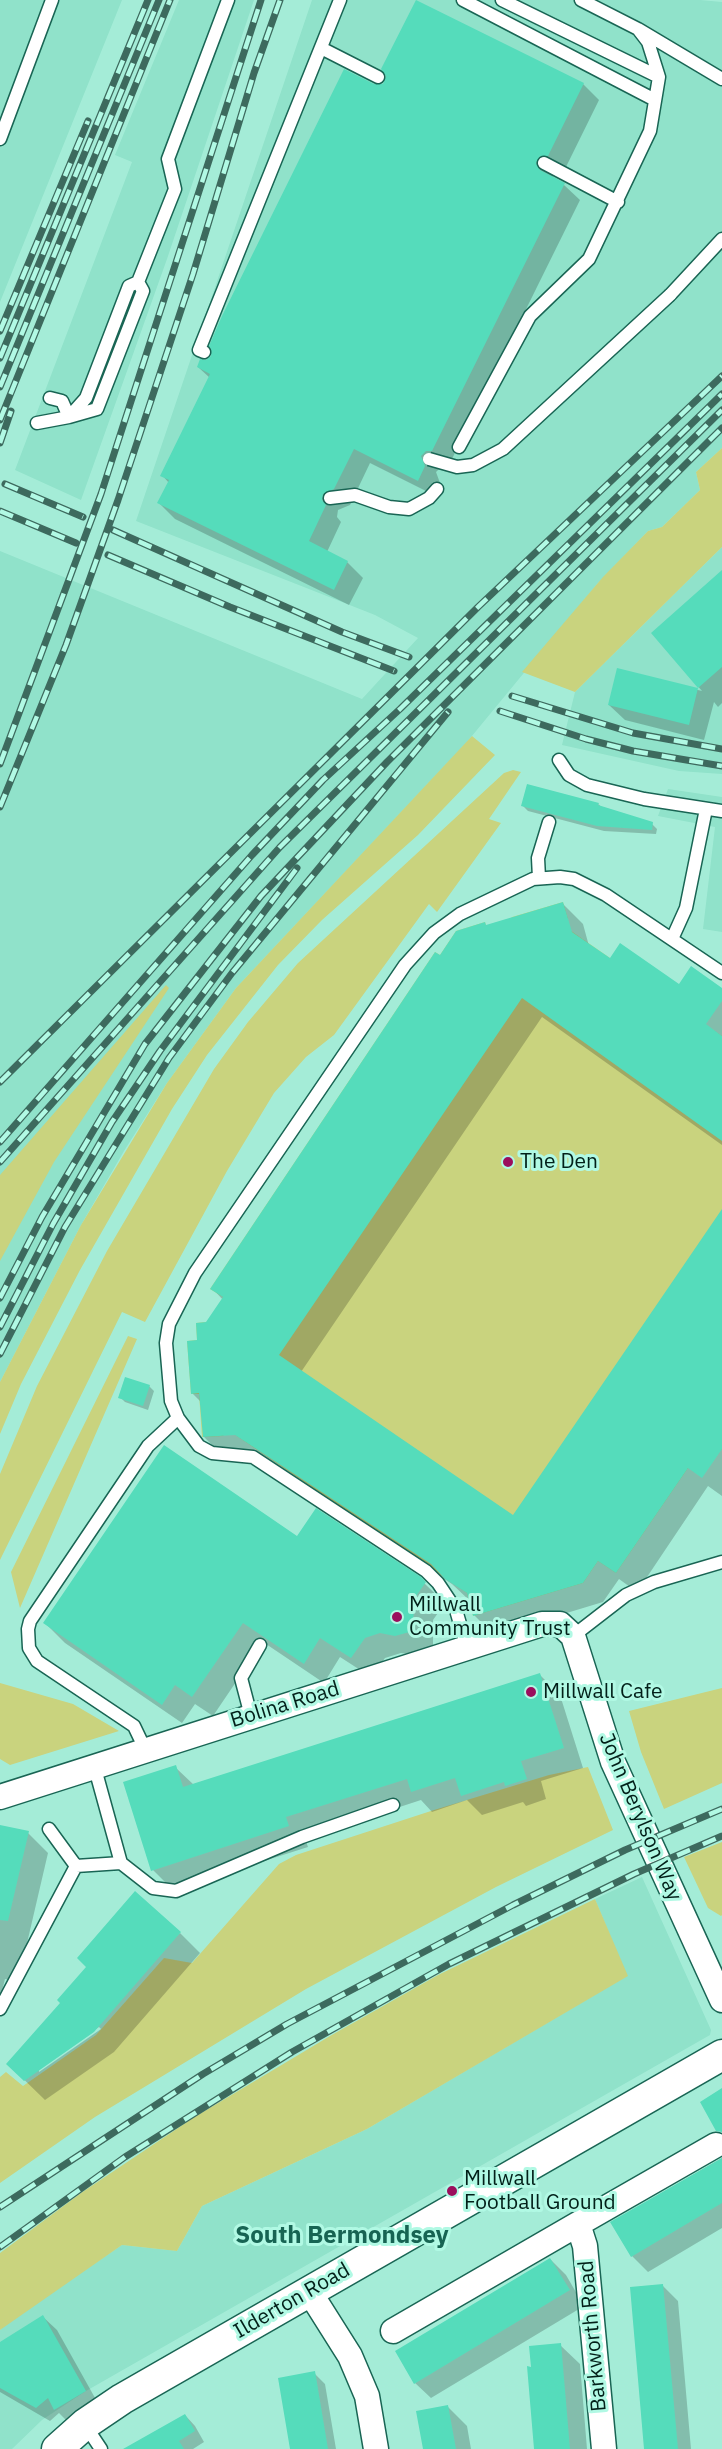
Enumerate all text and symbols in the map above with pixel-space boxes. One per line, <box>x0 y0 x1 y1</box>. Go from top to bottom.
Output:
place label: The Den <box>520 1149 598 1175</box>
marker: The Den <box>501 1155 515 1169</box>
place label: Millwall Community Trust <box>409 1592 571 1642</box>
marker: Millwall Community Trust <box>390 1610 404 1624</box>
street label: Bolina Road <box>227 1676 343 1734</box>
place label: Millwall Cafe <box>543 1679 662 1705</box>
marker: Millwall Cafe <box>524 1685 538 1699</box>
street label: John Berylson Way <box>593 1729 687 1905</box>
place label: Millwall Football Ground <box>464 2166 616 2216</box>
marker: Millwall Football Ground <box>445 2184 459 2198</box>
district label: South Bermondsey <box>235 2222 449 2250</box>
street label: Ilderton Road <box>229 2258 355 2344</box>
street label: Barkworth Road <box>574 2259 612 2413</box>

